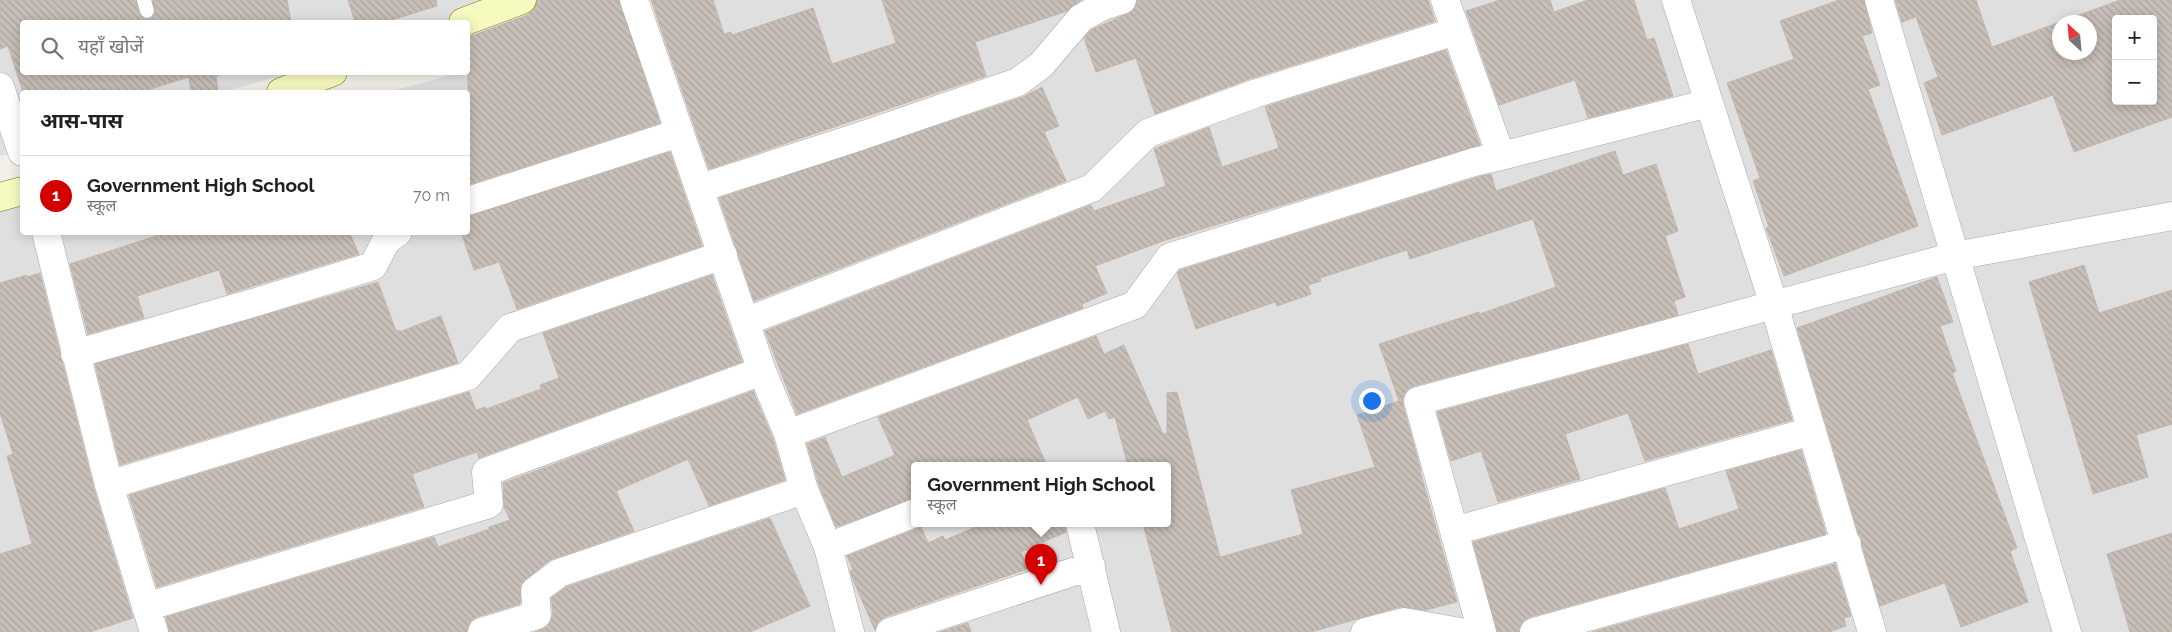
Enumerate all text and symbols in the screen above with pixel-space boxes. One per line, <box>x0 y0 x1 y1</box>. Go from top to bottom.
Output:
north arrow <box>2052 15 2097 60</box>
map controls <box>2112 15 2157 105</box>
button: + <box>2112 15 2157 60</box>
search box <box>20 20 470 75</box>
icon: search <box>38 34 66 62</box>
text: यहाँ खोजें <box>78 35 143 57</box>
button: − <box>2112 60 2157 105</box>
text: आस-पास <box>40 108 123 133</box>
text: Government High School <box>87 174 315 196</box>
text: 1 <box>52 186 60 205</box>
text: 70 m <box>413 186 450 205</box>
text: स्कूल <box>87 196 116 215</box>
your location <box>1359 388 1385 414</box>
popup <box>911 462 1171 527</box>
text: Government High School <box>927 473 1155 495</box>
text: स्कूल <box>927 495 957 514</box>
pin: 1 <box>1025 544 1057 585</box>

